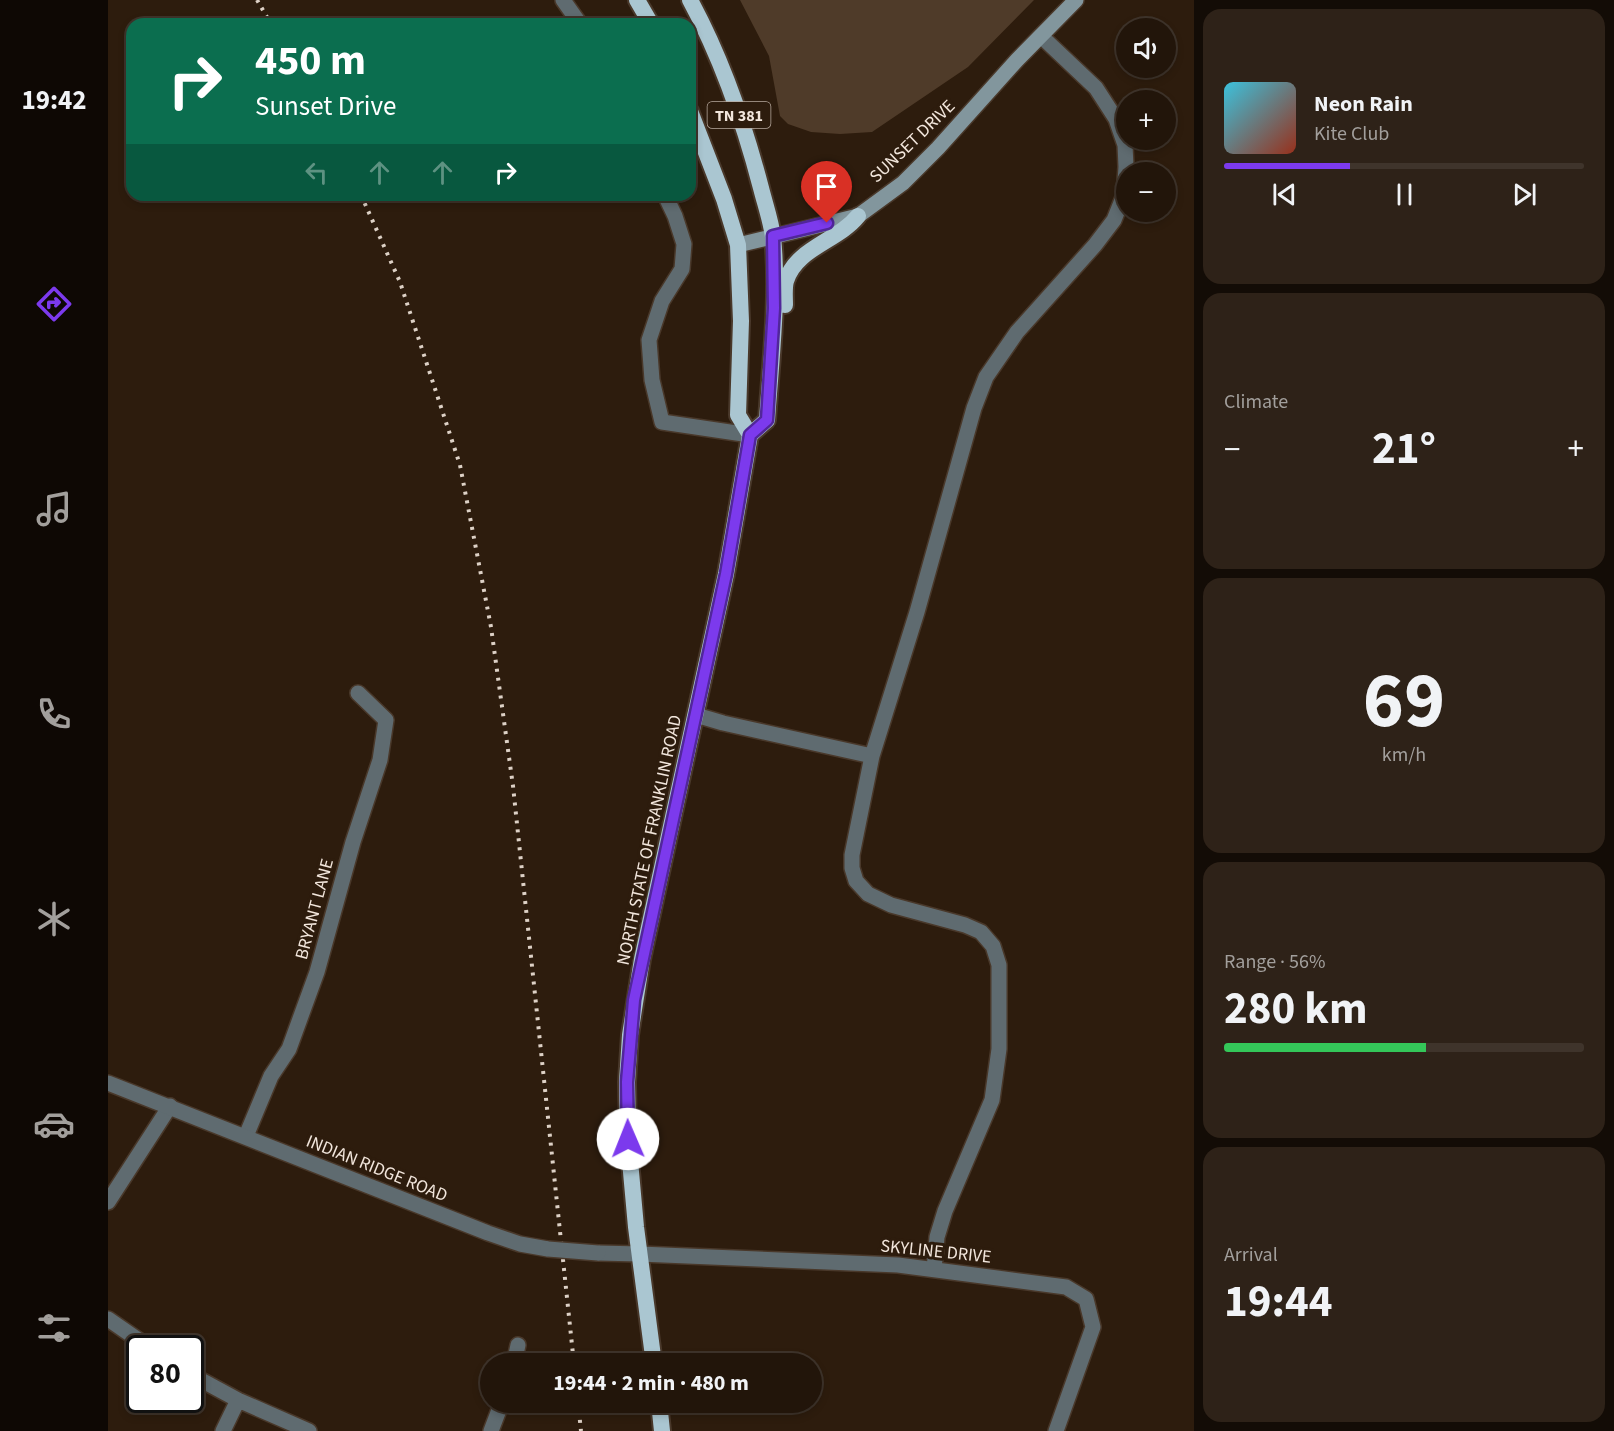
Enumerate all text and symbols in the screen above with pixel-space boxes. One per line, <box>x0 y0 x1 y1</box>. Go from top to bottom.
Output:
map controls <box>1116 18 1176 222</box>
button: sound <box>1116 18 1176 78</box>
text: 450 m <box>255 31 366 91</box>
icon: right <box>156 42 234 120</box>
text: 19:42 <box>21 81 87 120</box>
text: Sunset Drive <box>255 87 396 126</box>
text: Neon Rain <box>1314 88 1413 120</box>
button: + <box>1116 90 1176 150</box>
street label: SUNSET DRIVE <box>864 94 961 189</box>
road number: TN 381 <box>708 102 770 128</box>
text: Kite Club <box>1314 120 1389 148</box>
icon: left <box>300 156 333 189</box>
icon: ahead <box>363 156 396 189</box>
icon: ahead <box>426 156 459 189</box>
icon: right <box>489 156 522 189</box>
pin <box>801 161 852 223</box>
button: − <box>1116 162 1176 222</box>
icon: arrive <box>810 170 843 203</box>
icon: previous <box>1268 178 1301 211</box>
icon: pause <box>1388 178 1421 211</box>
icon: next <box>1508 178 1541 211</box>
icon: directions <box>33 283 75 325</box>
text: Climate <box>1224 388 1288 416</box>
text: 21° <box>1372 417 1436 481</box>
text: − <box>1224 426 1240 473</box>
text: + <box>1568 426 1584 473</box>
icon: music <box>33 488 75 530</box>
text: 69 <box>1363 646 1445 757</box>
icon: phone <box>33 693 75 735</box>
street label: NORTH STATE OF FRANKLIN ROAD <box>611 713 688 968</box>
text: km/h <box>1382 741 1426 769</box>
street label: BRYANT LANE <box>289 856 340 962</box>
icon: climate <box>33 898 75 940</box>
text: Range · 56% <box>1224 948 1325 976</box>
text: 280 km <box>1224 977 1368 1041</box>
icon: car <box>33 1103 75 1145</box>
position arrow <box>596 1107 660 1171</box>
street label: INDIAN RIDGE ROAD <box>302 1129 451 1208</box>
street label: SKYLINE DRIVE <box>879 1233 993 1270</box>
text: Arrival <box>1224 1241 1278 1269</box>
text: 19:44 <box>1224 1270 1333 1334</box>
icon: filters <box>33 1307 75 1349</box>
speed limit sign: 80 <box>126 1335 204 1413</box>
text: 19:44 · 2 min · 480 m <box>553 1367 749 1399</box>

